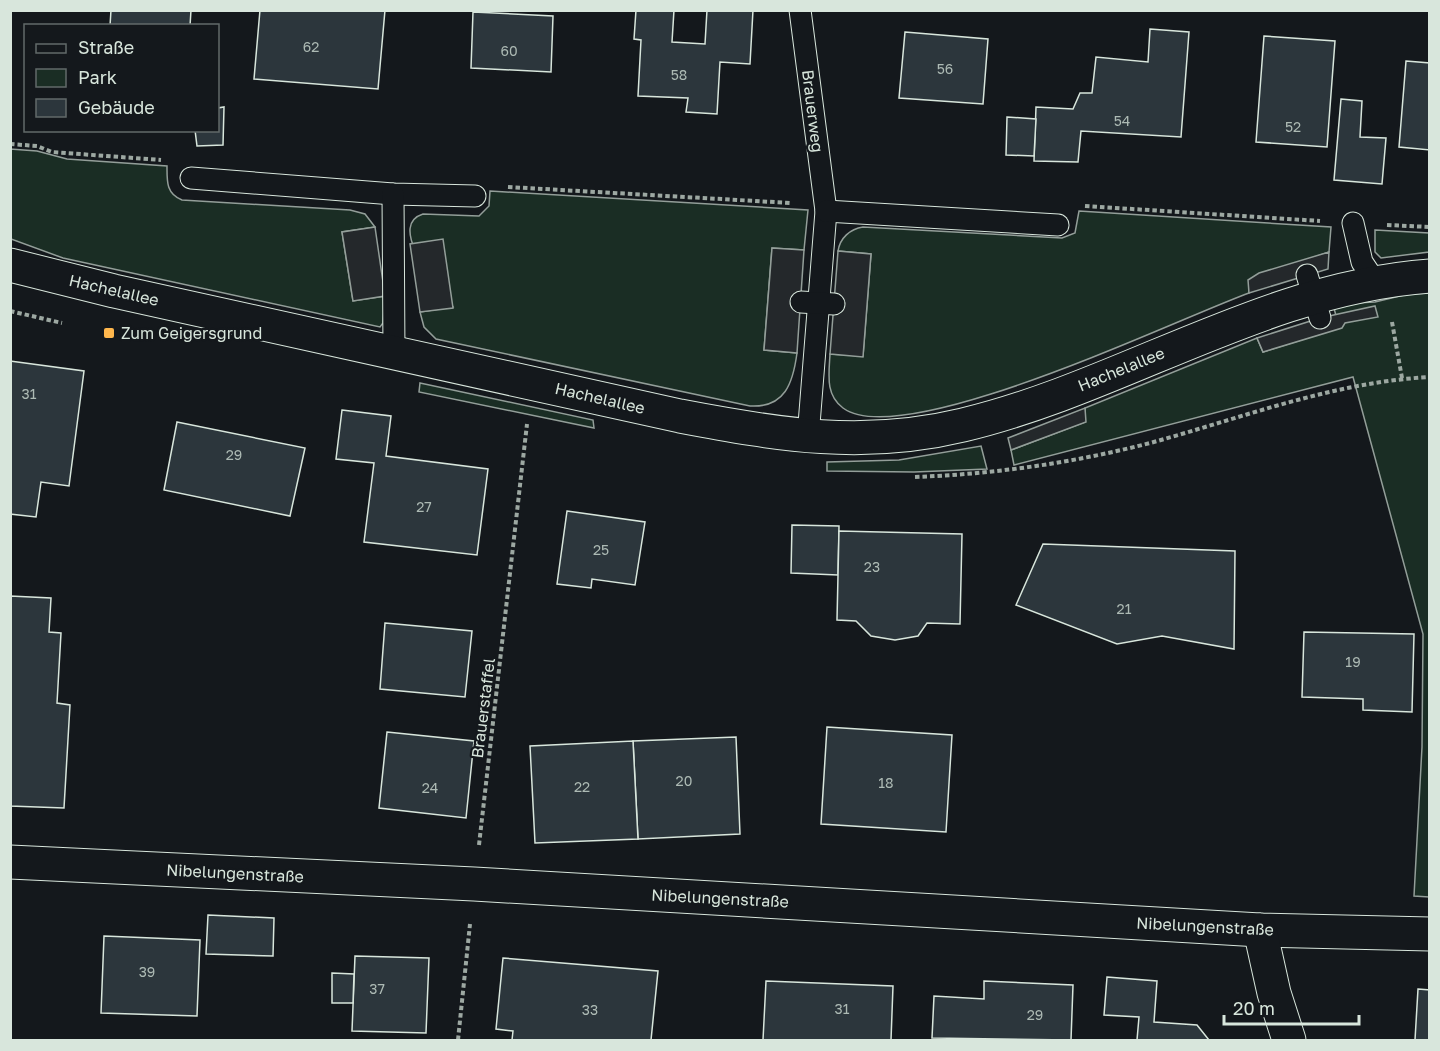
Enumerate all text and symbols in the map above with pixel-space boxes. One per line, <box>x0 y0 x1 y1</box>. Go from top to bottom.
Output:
legend <box>24 24 219 132</box>
text: Straße <box>78 36 134 58</box>
house number: 62 <box>303 38 319 55</box>
house number: 60 <box>500 42 518 59</box>
house number: 56 <box>937 60 953 77</box>
text: Park <box>78 66 117 88</box>
house number: 58 <box>671 66 687 83</box>
street label: Brauerweg <box>798 68 828 154</box>
text: Gebäude <box>78 96 155 118</box>
house number: 54 <box>1114 112 1130 129</box>
house number: 52 <box>1285 118 1301 135</box>
street label: Hachelallee <box>67 270 161 310</box>
place label: Zum Geigersgrund <box>121 323 262 343</box>
marker: Zum Geigersgrund <box>102 326 116 340</box>
street label: Hachelallee <box>1075 343 1167 395</box>
street label: Hachelallee <box>553 378 647 418</box>
house number: 31 <box>22 385 37 402</box>
house number: 29 <box>226 446 242 463</box>
house number: 27 <box>416 498 432 515</box>
house number: 25 <box>593 541 609 558</box>
house number: 23 <box>864 558 880 575</box>
house number: 21 <box>1117 600 1132 617</box>
house number: 19 <box>1345 653 1361 670</box>
street label: Brauerstaffel <box>467 657 499 759</box>
house number: 20 <box>676 772 692 789</box>
house number: 18 <box>878 774 894 791</box>
house number: 22 <box>574 778 590 795</box>
house number: 24 <box>422 779 438 796</box>
street label: Nibelungenstraße <box>166 859 304 887</box>
street label: Nibelungenstraße <box>651 884 789 912</box>
street label: Nibelungenstraße <box>1136 912 1274 940</box>
house number: 39 <box>139 963 155 980</box>
house number: 37 <box>369 980 385 997</box>
scale bar <box>1224 988 1359 1026</box>
text: 20 m <box>1233 997 1275 1019</box>
house number: 31 <box>835 1000 850 1017</box>
house number: 33 <box>582 1001 598 1018</box>
house number: 29 <box>1027 1006 1043 1023</box>

